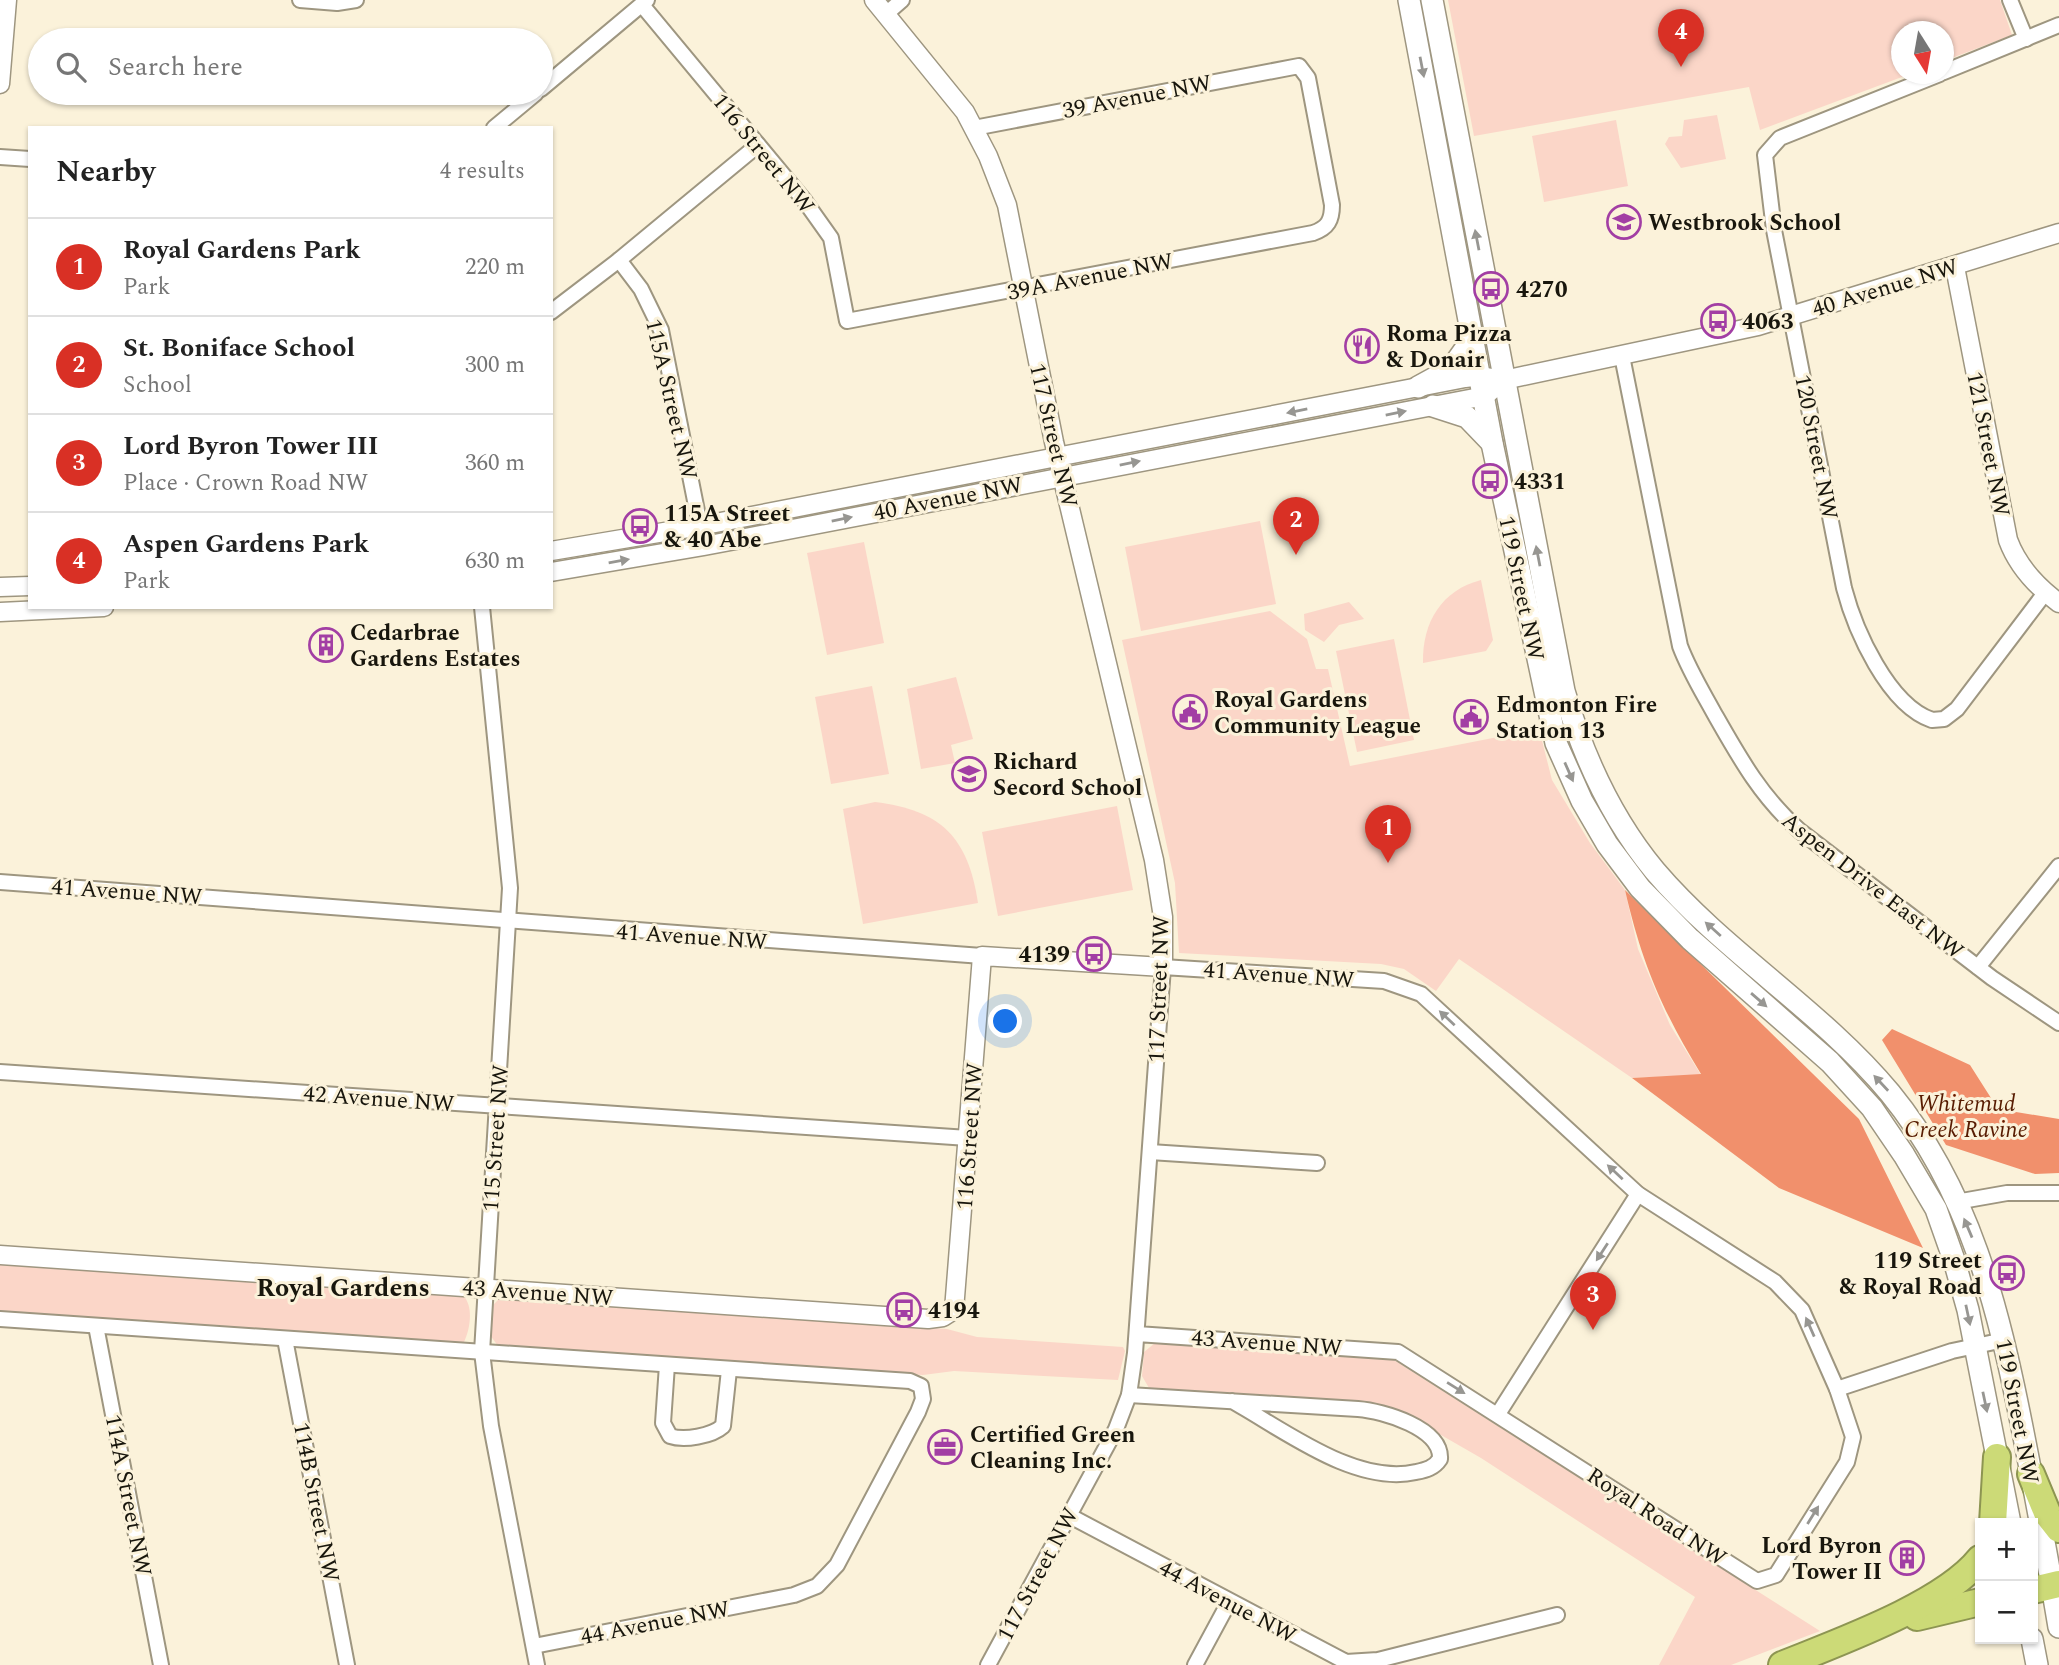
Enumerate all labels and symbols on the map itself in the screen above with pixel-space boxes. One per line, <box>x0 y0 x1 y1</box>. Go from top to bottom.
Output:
pin: 4 <box>1658 9 1704 67</box>
north arrow <box>1891 21 1954 84</box>
one-way arrow <box>1417 56 1428 78</box>
street label: 39 Avenue NW <box>1060 66 1215 129</box>
street label: 116 Street NW <box>703 86 823 222</box>
school or university icon: Westbrook School <box>1605 203 1643 241</box>
place label: Westbrook School <box>1648 206 1841 241</box>
one-way arrow <box>1472 229 1483 251</box>
street label: 39A Avenue NW <box>1004 244 1177 311</box>
street label: 40 Avenue NW <box>1808 249 1963 327</box>
bus stop icon: 4270 <box>1472 270 1510 308</box>
place label: 4270 <box>1516 273 1568 308</box>
bus stop icon: 4063 <box>1699 302 1737 340</box>
place label: 4063 <box>1742 305 1794 340</box>
street label: 115A Street NW <box>635 315 706 484</box>
place label: Roma Pizza & Donair <box>1386 317 1512 378</box>
restaurant icon: Roma Pizza & Donair <box>1343 327 1381 365</box>
street label: 117 Street NW <box>1019 360 1086 511</box>
street label: 121 Street NW <box>1956 369 2019 520</box>
street label: 120 Street NW <box>1784 372 1847 523</box>
one-way arrow <box>1286 406 1308 417</box>
one-way arrow <box>1385 407 1407 418</box>
one-way arrow <box>1119 457 1141 468</box>
bus stop icon: 4331 <box>1471 462 1509 500</box>
place label: 4331 <box>1514 465 1566 500</box>
street label: 40 Avenue NW <box>871 468 1026 531</box>
place label: 115A Street & 40 Abe <box>664 497 790 558</box>
pin: 2 <box>1273 497 1319 555</box>
bus stop icon: 115A Street & 40 Abe <box>621 507 659 545</box>
street label: 119 Street NW <box>1488 513 1553 664</box>
one-way arrow <box>831 514 853 525</box>
one-way arrow <box>1532 545 1543 567</box>
one-way arrow <box>608 555 630 566</box>
place label: Cedarbrae Gardens Estates <box>350 616 521 677</box>
building icon: Cedarbrae Gardens Estates <box>307 626 345 664</box>
place label: Royal Gardens Community League <box>1214 683 1421 744</box>
place label: Edmonton Fire Station 13 <box>1496 688 1657 749</box>
public building icon: Royal Gardens Community League <box>1171 693 1209 731</box>
public building icon: Edmonton Fire Station 13 <box>1452 698 1490 736</box>
place label: Richard Secord School <box>993 745 1142 806</box>
school or university icon: Richard Secord School <box>950 755 988 793</box>
one-way arrow <box>1564 761 1575 782</box>
street label: Aspen Drive East NW <box>1773 804 1971 969</box>
pin: 1 <box>1365 805 1411 863</box>
street label: 41 Avenue NW <box>50 870 204 915</box>
street label: 41 Avenue NW <box>615 915 769 960</box>
street label: 117 Street NW <box>1139 915 1180 1063</box>
one-way arrow <box>1705 922 1722 937</box>
bus stop icon: 4139 <box>1075 935 1113 973</box>
place label: 4139 <box>1018 938 1070 973</box>
street label: 41 Avenue NW <box>1202 953 1356 998</box>
one-way arrow <box>1751 992 1768 1007</box>
your location <box>988 1004 1022 1038</box>
one-way arrow <box>1438 1010 1456 1026</box>
street label: 116 Street NW <box>948 1061 993 1211</box>
street label: 115 Street NW <box>474 1063 519 1213</box>
one-way arrow <box>1873 1075 1889 1092</box>
street label: 42 Avenue NW <box>302 1077 456 1122</box>
park label: Whitemud Creek Ravine <box>1904 1087 2028 1148</box>
one-way arrow <box>1607 1165 1624 1181</box>
one-way arrow <box>1962 1218 1973 1239</box>
one-way arrow <box>1595 1242 1608 1261</box>
place label: 119 Street & Royal Road <box>1839 1244 1982 1305</box>
bus stop icon: 119 Street & Royal Road <box>1988 1254 2026 1292</box>
district label: Royal Gardens <box>256 1268 430 1308</box>
street label: 43 Avenue NW <box>461 1271 615 1316</box>
pin: 3 <box>1570 1272 1616 1330</box>
bus stop icon: 4194 <box>885 1291 923 1329</box>
place label: 4194 <box>928 1294 980 1329</box>
one-way arrow <box>1963 1304 1974 1326</box>
one-way arrow <box>1804 1316 1815 1337</box>
street label: 43 Avenue NW <box>1190 1321 1344 1366</box>
street label: 119 Street NW <box>1985 1336 2048 1487</box>
one-way arrow <box>1446 1381 1465 1394</box>
one-way arrow <box>1980 1391 1991 1413</box>
street label: 114A Street NW <box>95 1411 160 1580</box>
place label: Certified Green Cleaning Inc. <box>970 1418 1136 1479</box>
street label: 114B Street NW <box>283 1419 348 1586</box>
office icon: Certified Green Cleaning Inc. <box>926 1428 964 1466</box>
street label: Royal Road NW <box>1579 1459 1733 1576</box>
street label: 117 Street NW <box>988 1501 1089 1648</box>
one-way arrow <box>1806 1505 1819 1524</box>
place label: Lord Byron Tower II <box>1761 1529 1882 1590</box>
building icon: Lord Byron Tower II <box>1888 1539 1926 1577</box>
street label: 44 Avenue NW <box>1152 1551 1303 1653</box>
street label: 44 Avenue NW <box>578 1592 733 1655</box>

